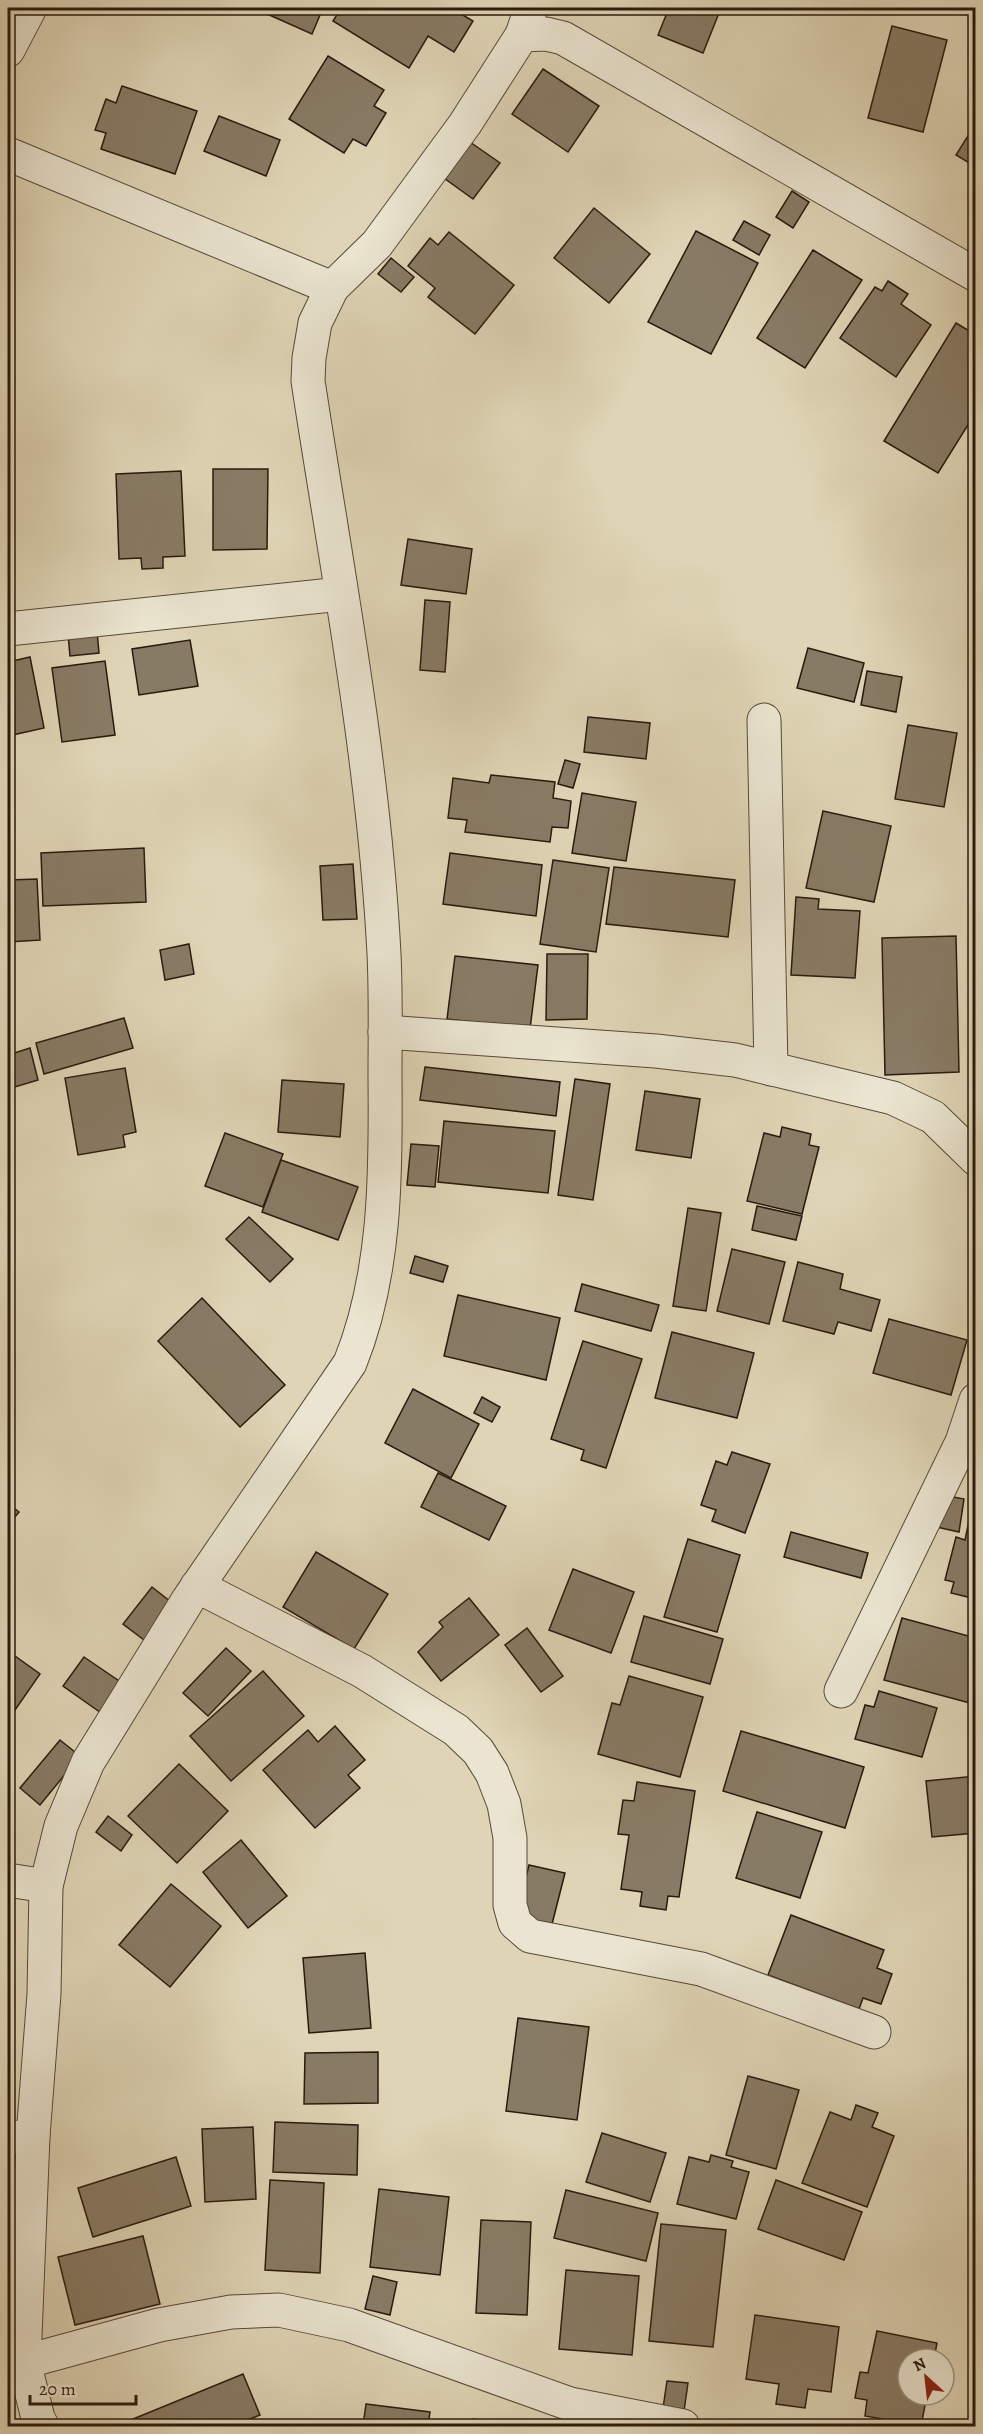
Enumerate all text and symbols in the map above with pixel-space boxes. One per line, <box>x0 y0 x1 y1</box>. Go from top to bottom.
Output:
north arrow <box>896 2347 956 2407</box>
text: N <box>909 2352 930 2377</box>
scale bar <box>30 2368 136 2406</box>
text: 20 m <box>39 2377 76 2401</box>

